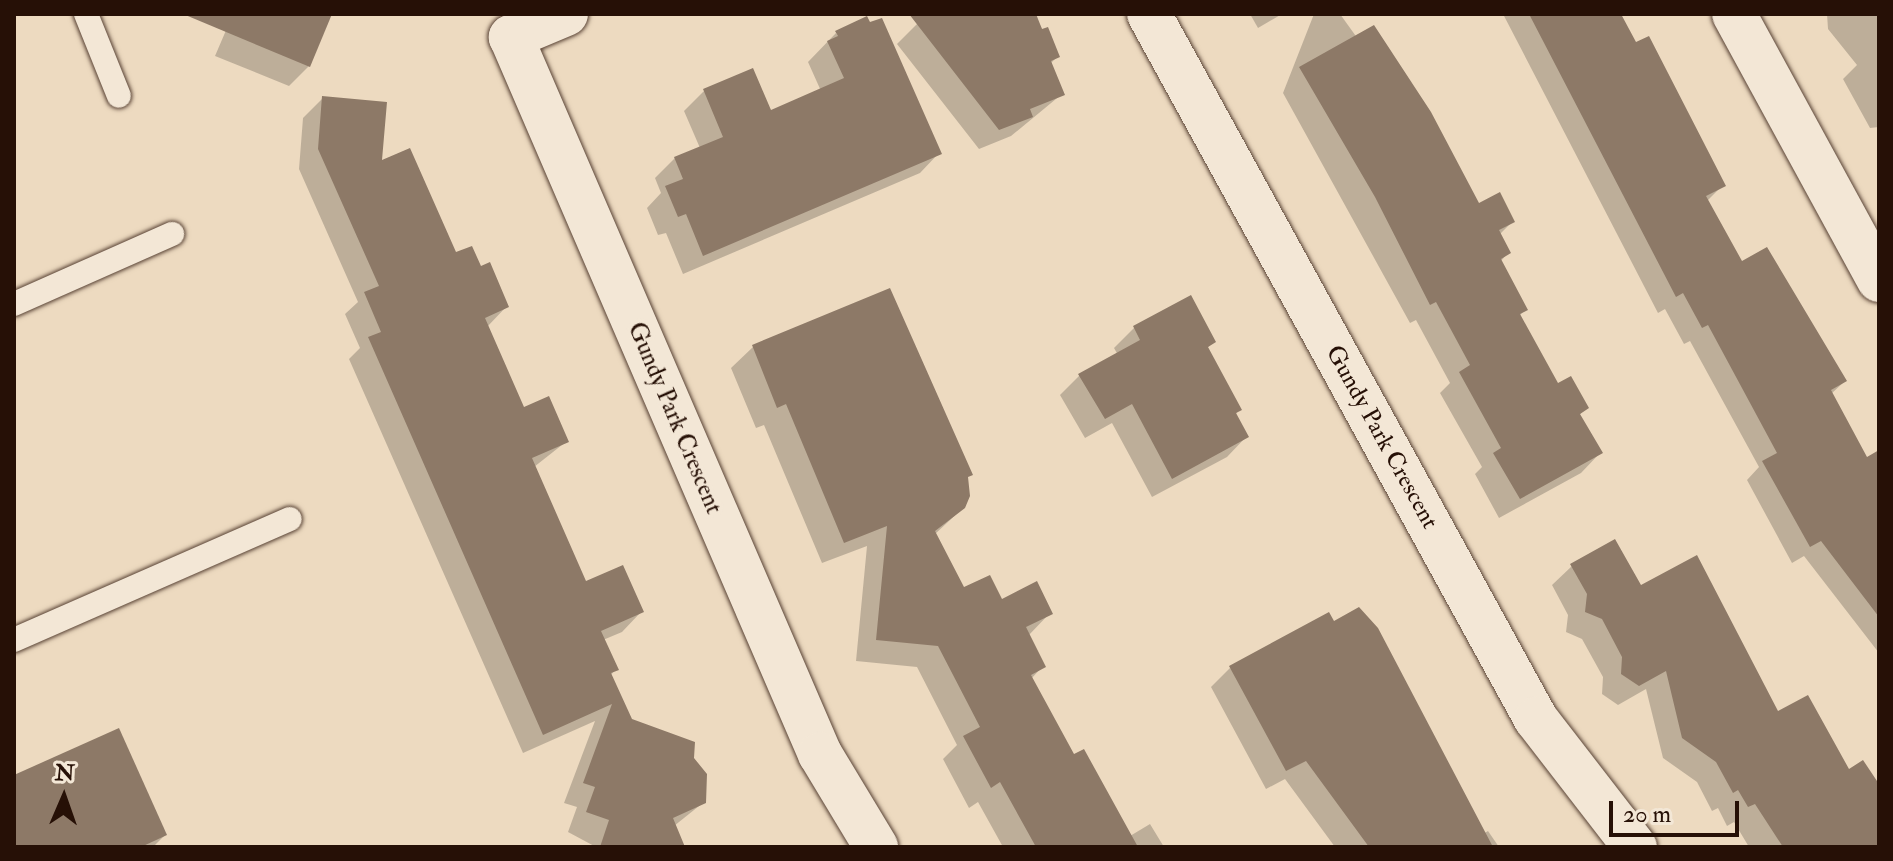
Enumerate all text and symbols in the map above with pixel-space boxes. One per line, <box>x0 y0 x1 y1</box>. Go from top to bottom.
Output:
street label: Gundy Park Crescent <box>622 318 728 518</box>
street label: Gundy Park Crescent <box>1320 340 1444 534</box>
north arrow <box>24 757 104 837</box>
text: N <box>54 759 75 787</box>
scale bar <box>1613 785 1743 835</box>
text: 20 m <box>1623 799 1671 830</box>

